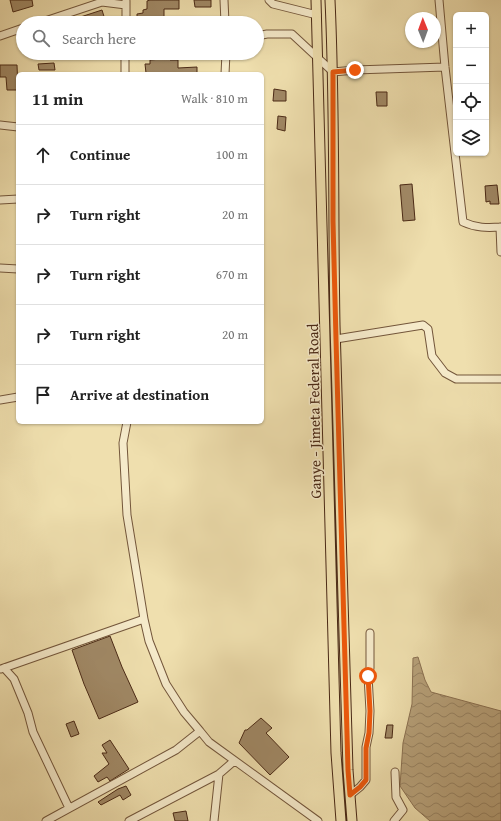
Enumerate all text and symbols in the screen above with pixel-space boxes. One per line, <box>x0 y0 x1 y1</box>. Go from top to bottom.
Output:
north arrow <box>405 12 441 48</box>
map controls <box>453 12 489 156</box>
button: + <box>453 12 489 48</box>
search box <box>16 16 264 60</box>
icon: search <box>30 27 52 49</box>
text: Search here <box>62 28 136 49</box>
button: − <box>453 48 489 84</box>
route end <box>346 61 364 79</box>
button: locate <box>453 84 489 120</box>
text: 11 min <box>32 86 83 111</box>
text: Walk · 810 m <box>181 89 248 108</box>
button: layers <box>453 120 489 156</box>
icon: ahead <box>32 144 54 166</box>
text: Continue <box>70 144 131 165</box>
text: 100 m <box>216 145 248 164</box>
icon: right <box>32 204 54 226</box>
text: Turn right <box>70 204 141 225</box>
text: 20 m <box>222 205 248 224</box>
icon: right <box>32 264 54 286</box>
text: Turn right <box>70 264 141 285</box>
text: 670 m <box>216 265 248 284</box>
street label: Ganye - Jimeta Federal Road <box>302 323 326 499</box>
icon: right <box>32 324 54 346</box>
text: Turn right <box>70 324 141 345</box>
text: 20 m <box>222 325 248 344</box>
icon: arrive <box>32 384 54 406</box>
text: Arrive at destination <box>70 384 209 405</box>
route start <box>359 667 377 685</box>

